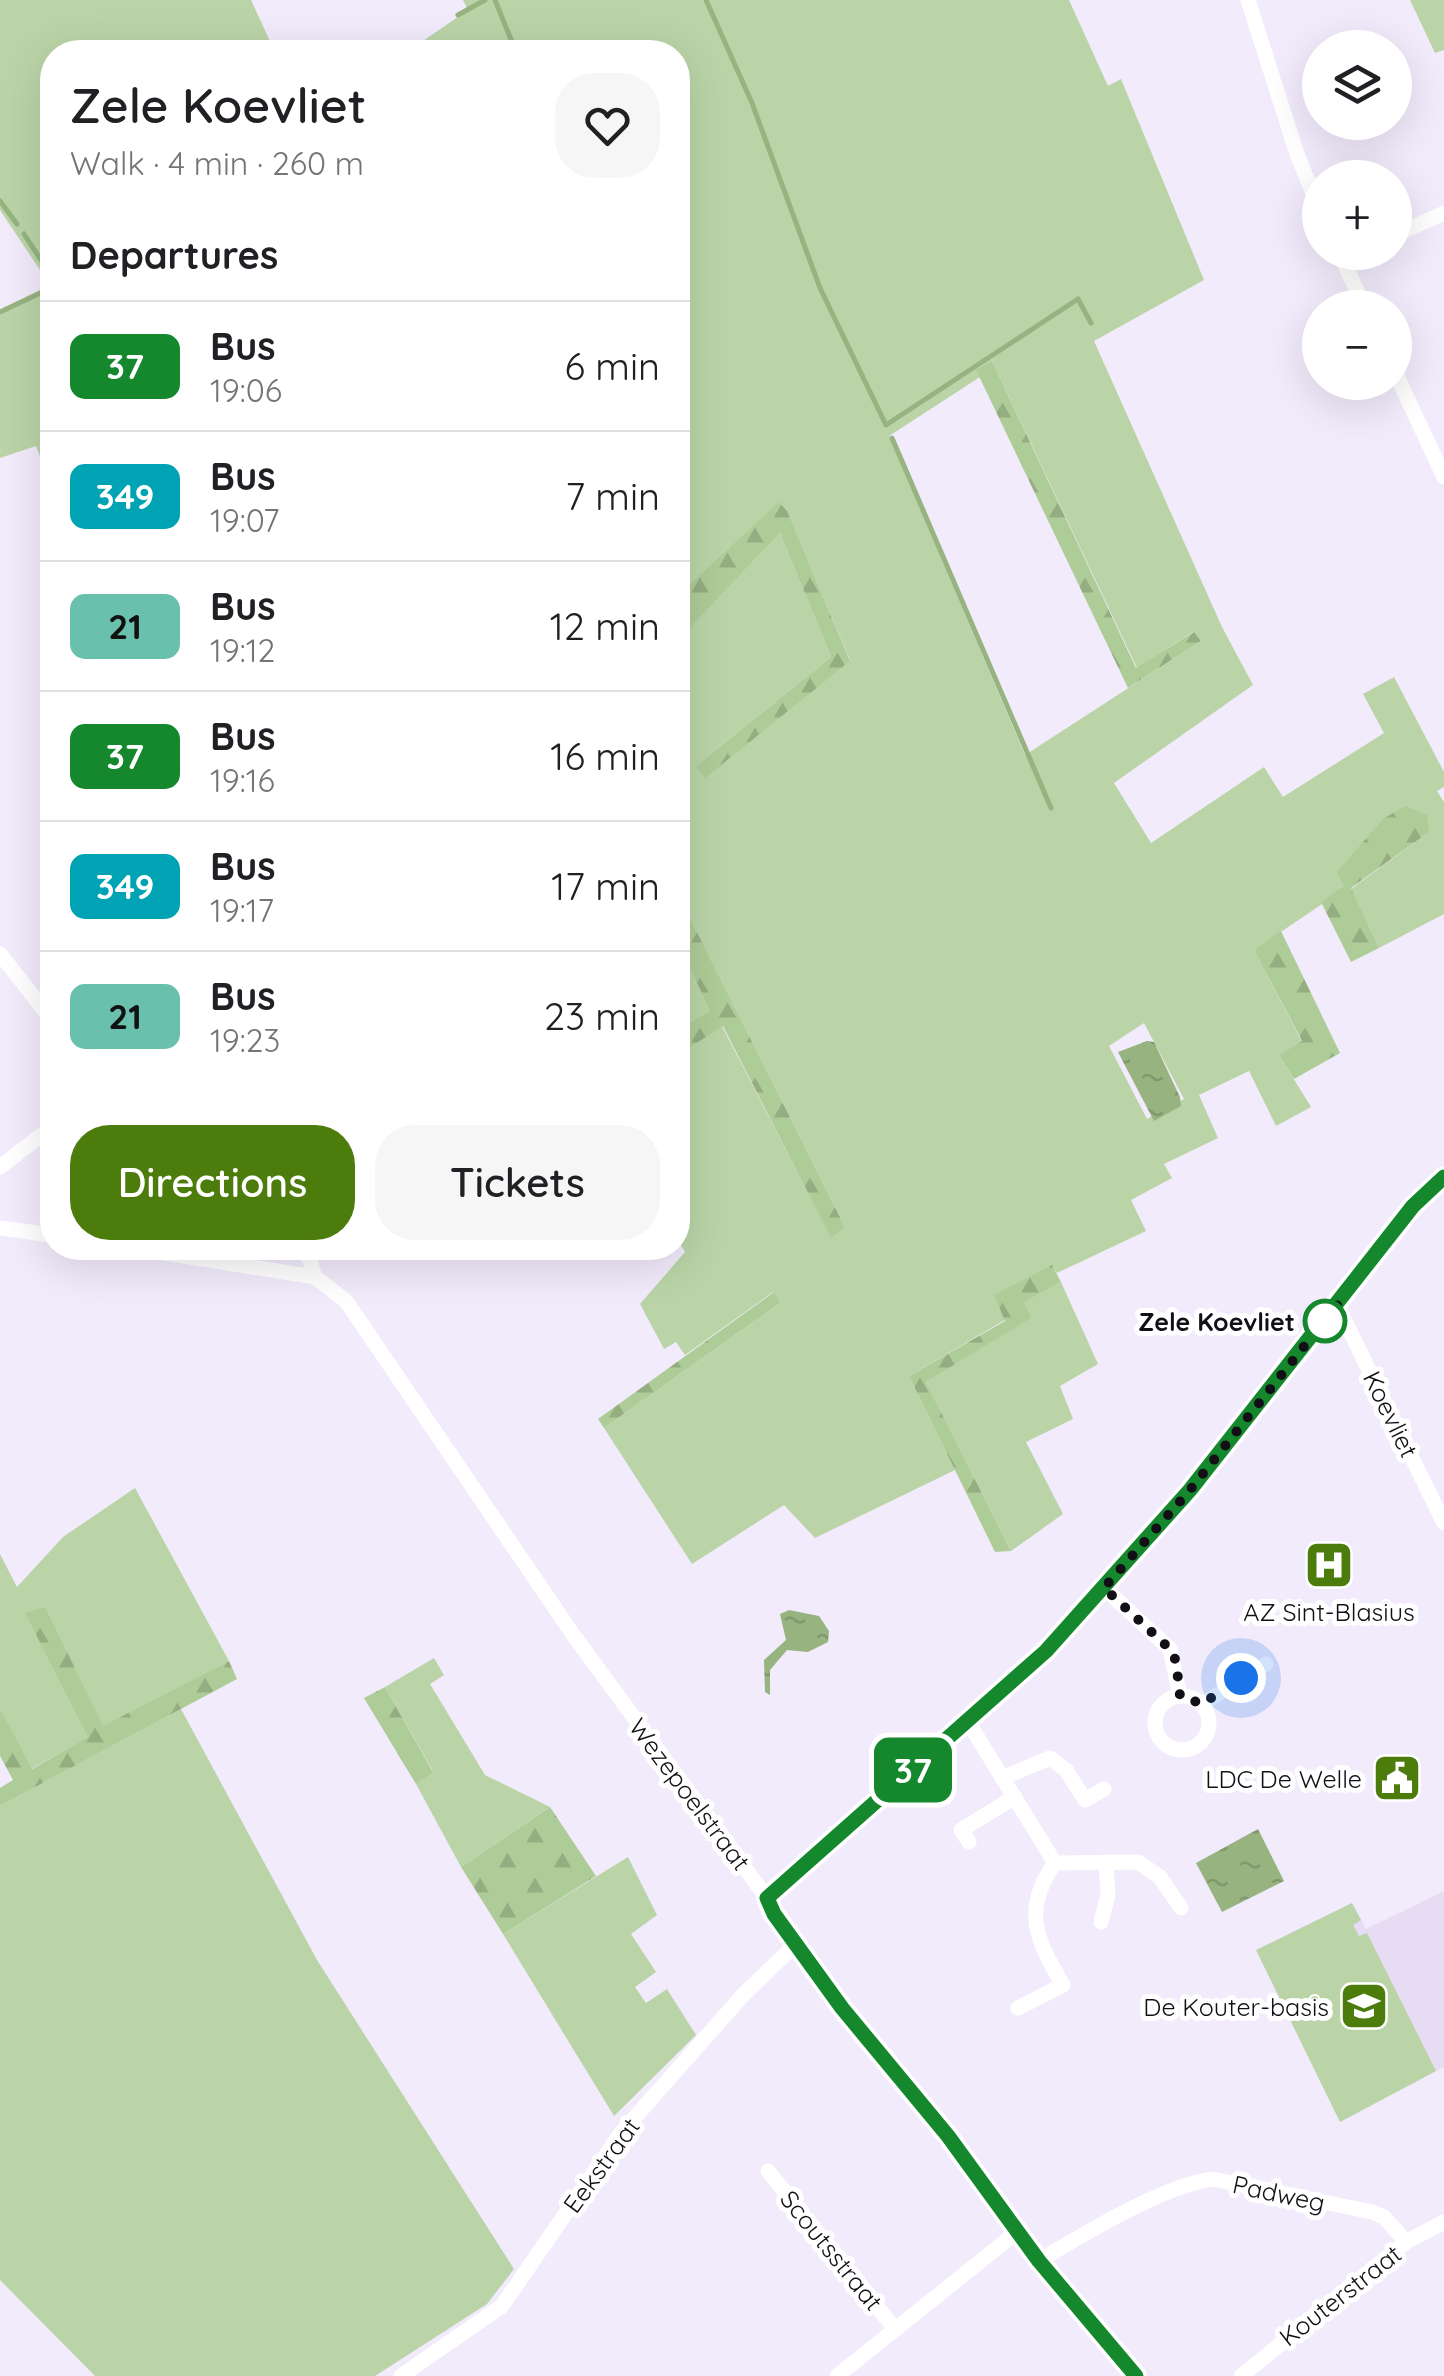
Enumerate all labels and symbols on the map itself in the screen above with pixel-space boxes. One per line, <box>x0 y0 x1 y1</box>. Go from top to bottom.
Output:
marker: Zele Koevliet <box>1304 1300 1346 1342</box>
place label: Zele Koevliet <box>1138 1306 1295 1337</box>
street label: Koevliet <box>1357 1366 1425 1462</box>
hospital icon: AZ Sint-Blasius <box>1303 1539 1355 1591</box>
place label: AZ Sint-Blasius <box>1243 1596 1415 1627</box>
your location <box>1216 1653 1266 1703</box>
street label: Wezepoelstraat <box>623 1712 757 1876</box>
line badge: 37 <box>868 1738 958 1802</box>
public building icon: LDC De Welle <box>1371 1752 1423 1804</box>
place label: LDC De Welle <box>1205 1763 1362 1794</box>
school or university icon: De Kouter-basis <box>1338 1980 1390 2032</box>
place label: De Kouter-basis <box>1143 1991 1329 2022</box>
street label: Eekstraat <box>556 2111 646 2219</box>
street label: Padweg <box>1230 2168 1328 2218</box>
street label: Scoutsstraat <box>774 2184 890 2316</box>
street label: Kouterstraat <box>1273 2238 1407 2352</box>

